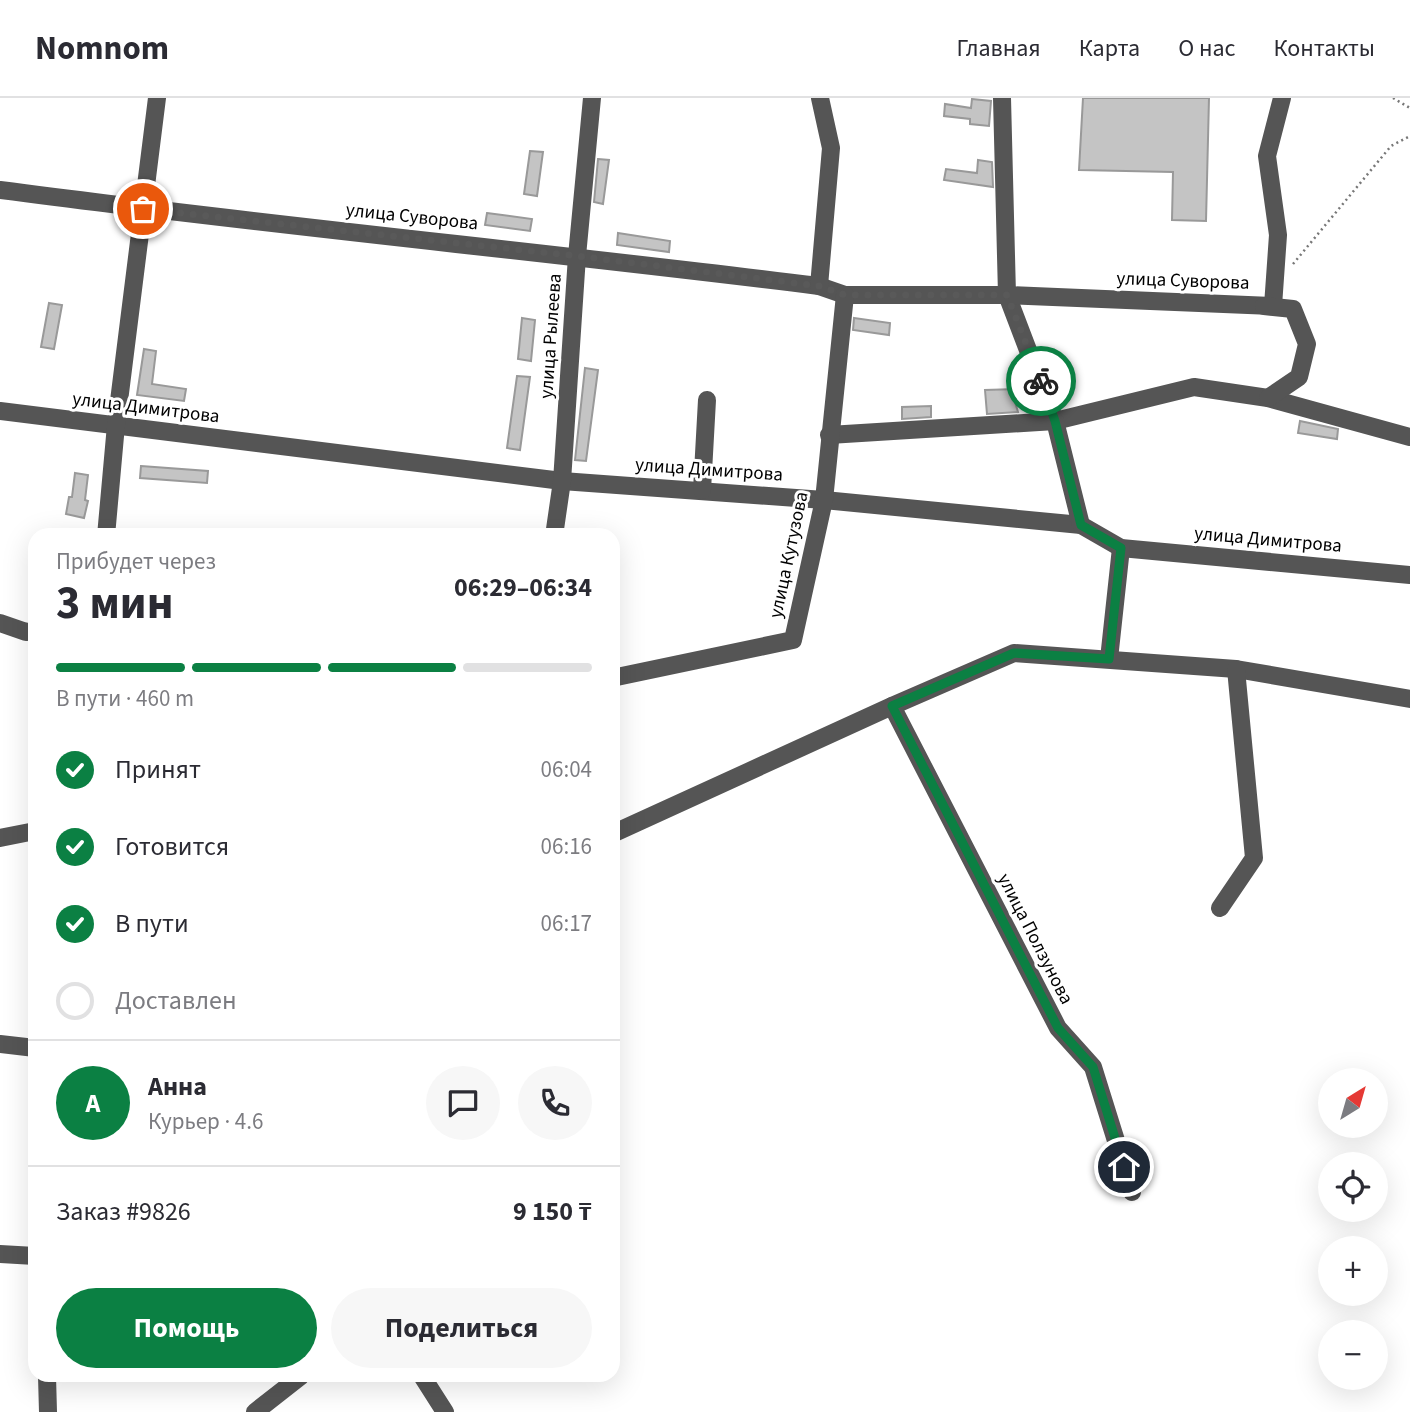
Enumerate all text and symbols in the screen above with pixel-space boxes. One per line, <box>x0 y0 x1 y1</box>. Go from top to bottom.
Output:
text: Nomnom <box>35 25 169 72</box>
text: Главная <box>956 31 1041 66</box>
text: Карта <box>1079 31 1140 66</box>
text: О нас <box>1178 31 1235 66</box>
text: Контакты <box>1273 31 1375 66</box>
pin <box>113 179 173 239</box>
icon: bag <box>124 190 162 228</box>
street label: улица Суворова <box>344 197 480 237</box>
street label: улица Суворова <box>1116 265 1250 297</box>
street label: улица Рылеева <box>533 273 569 399</box>
courier <box>1006 346 1076 416</box>
icon: bike <box>1022 362 1060 400</box>
street label: улица Димитрова <box>71 386 221 430</box>
street label: улица Димитрова <box>634 451 784 489</box>
street label: улица Кутузова <box>762 489 816 621</box>
street label: улица Димитрова <box>1193 520 1343 560</box>
text: Прибудет через <box>56 545 216 578</box>
text: 06:29–06:34 <box>454 569 592 606</box>
text: 3 мин <box>56 571 173 636</box>
text: В пути · 460 m <box>56 682 194 715</box>
icon: check <box>56 751 94 789</box>
text: Принят <box>115 751 201 788</box>
text: 06:04 <box>541 753 592 786</box>
icon: check <box>56 828 94 866</box>
text: Готовится <box>115 828 229 865</box>
text: 06:16 <box>541 830 592 863</box>
street label: улица Ползунова <box>990 869 1080 1009</box>
icon: check <box>56 905 94 943</box>
text: В пути <box>115 905 189 942</box>
text: 06:17 <box>541 907 592 940</box>
text: Доставлен <box>115 982 237 1019</box>
button: chat <box>426 1066 500 1140</box>
button: phone <box>518 1066 592 1140</box>
text: Анна <box>148 1068 207 1105</box>
north arrow <box>1318 1068 1388 1138</box>
map controls <box>1318 1068 1388 1390</box>
text: А <box>86 1085 100 1122</box>
text: Курьер · 4.6 <box>148 1105 263 1138</box>
pin <box>1094 1137 1154 1197</box>
icon: home <box>1105 1148 1143 1186</box>
button: locate <box>1318 1152 1388 1222</box>
text: Заказ #9826 <box>56 1193 191 1230</box>
text: 9 150 ₸ <box>513 1193 592 1230</box>
button: + <box>1318 1236 1388 1306</box>
button: Помощь <box>56 1288 317 1368</box>
button: Поделиться <box>331 1288 592 1368</box>
button: − <box>1318 1320 1388 1390</box>

